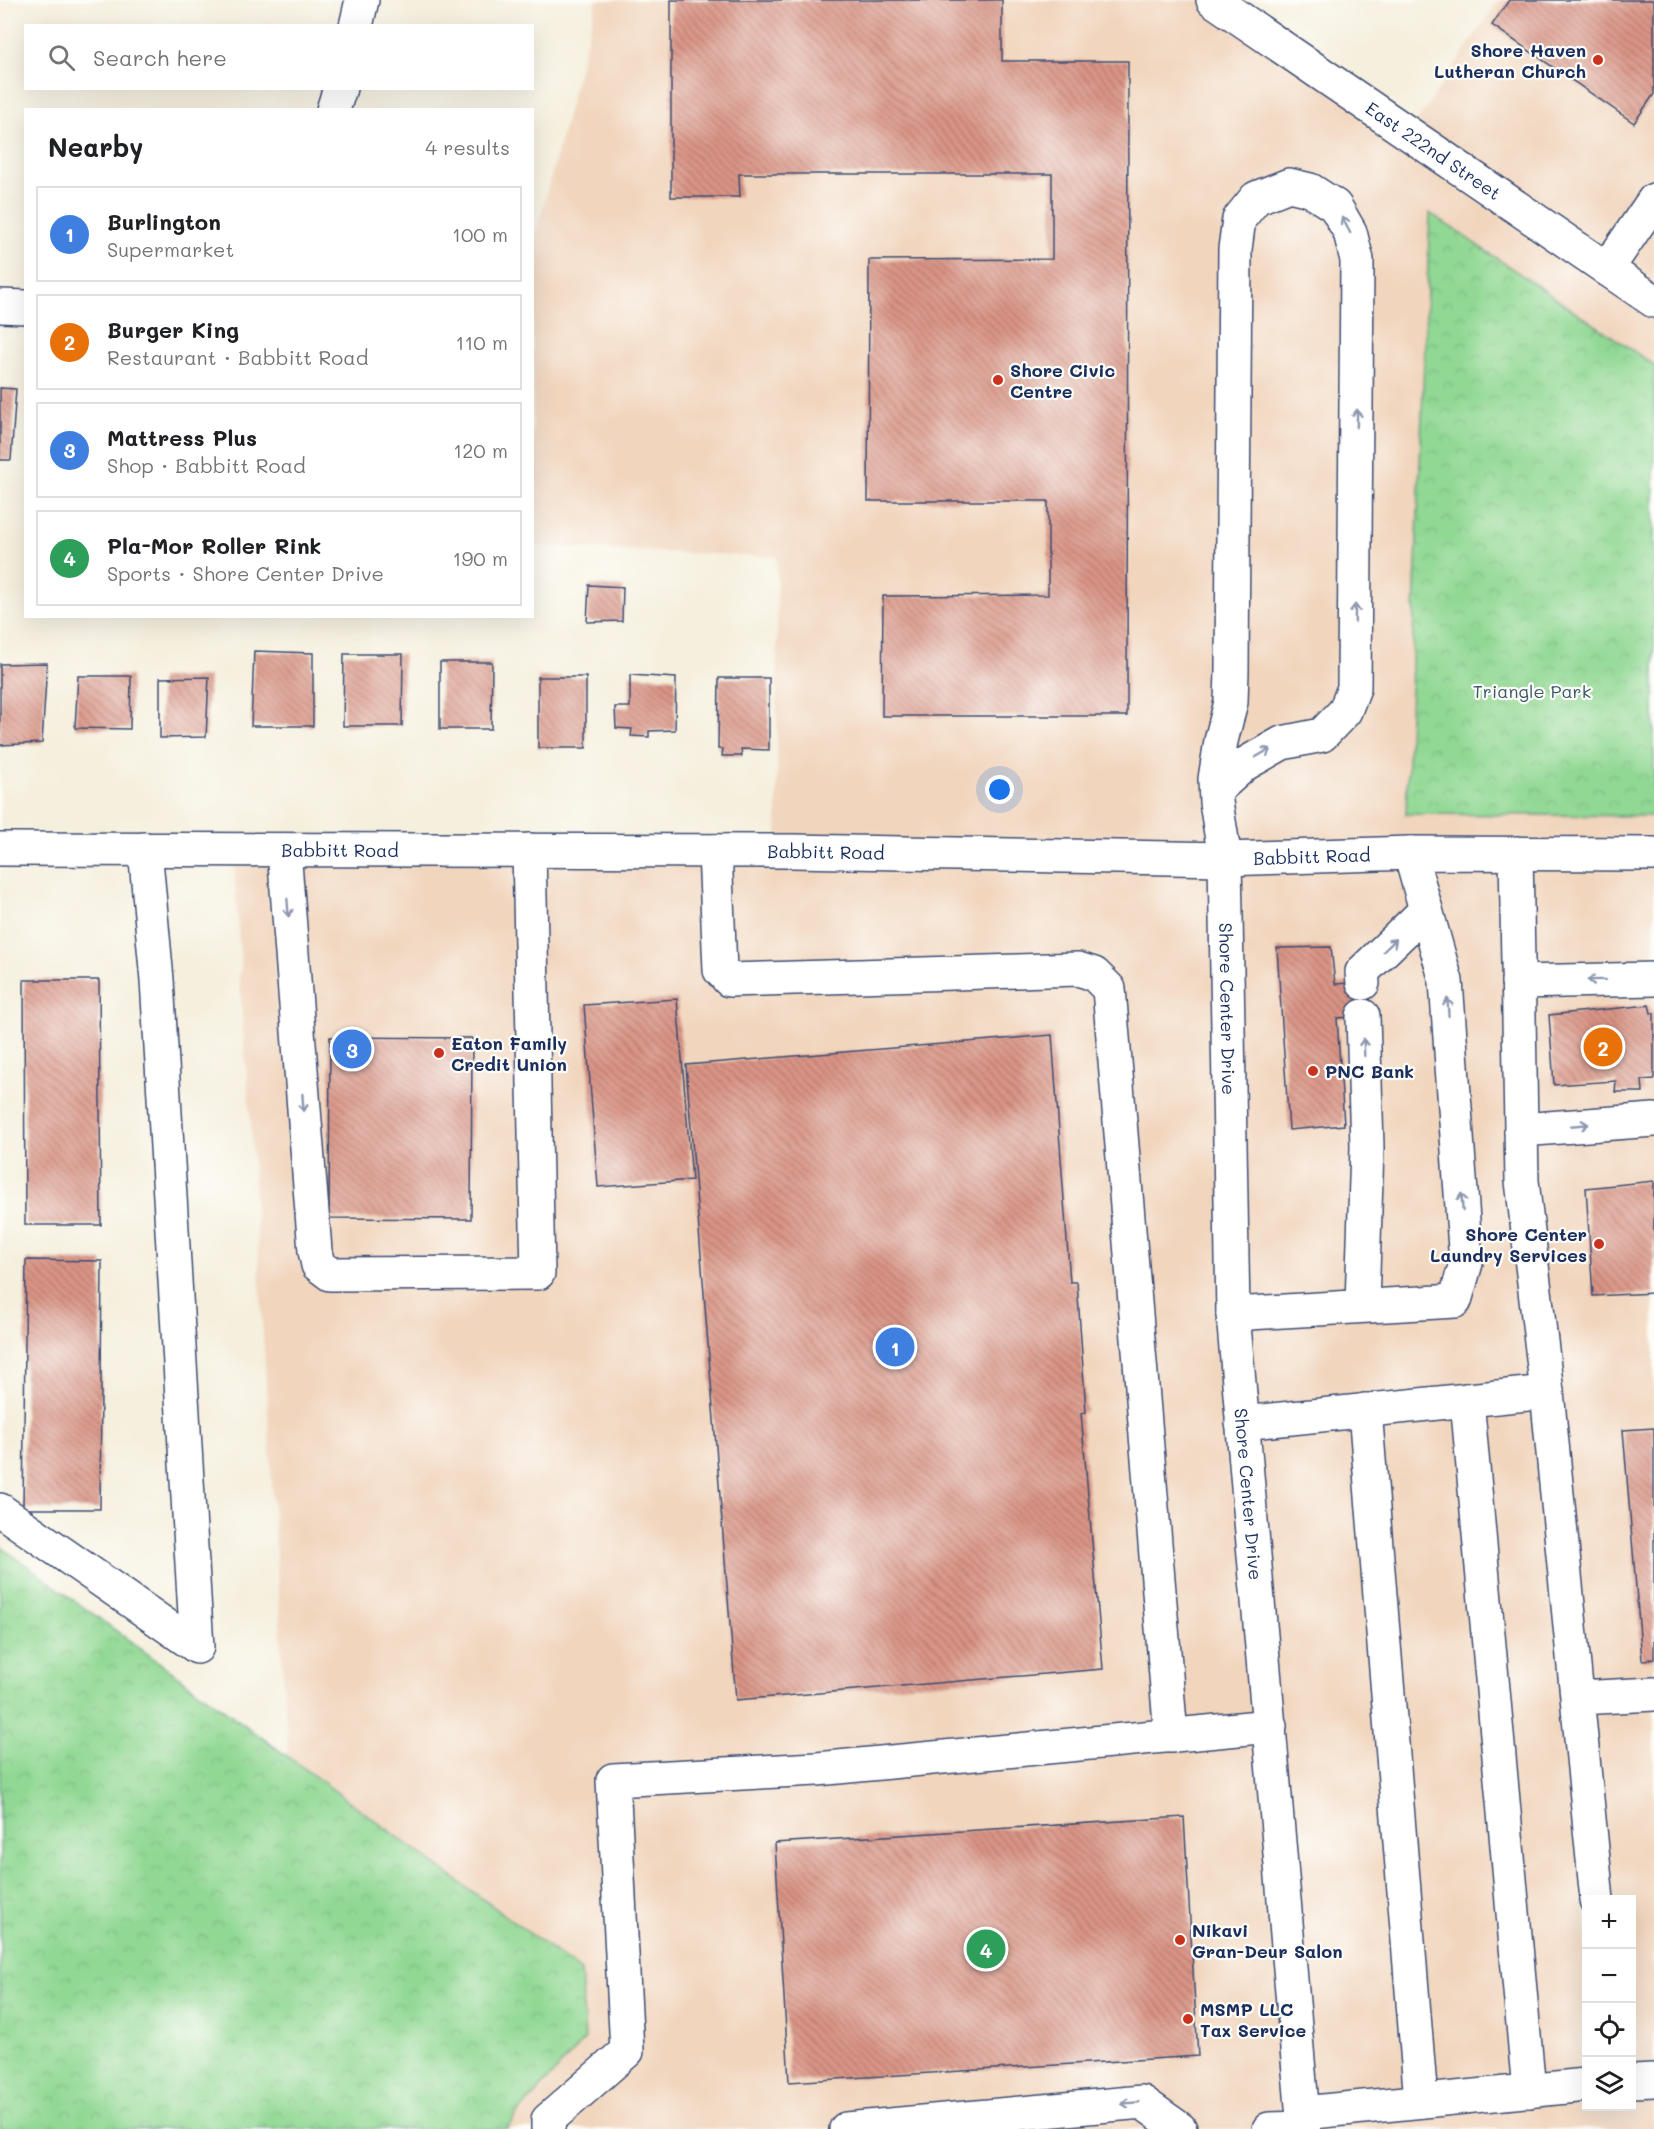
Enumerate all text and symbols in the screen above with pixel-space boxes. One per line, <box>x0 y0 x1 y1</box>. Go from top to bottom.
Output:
search box <box>24 24 534 90</box>
place label: Shore Haven Lutheran Church <box>1434 38 1586 83</box>
icon: search <box>45 41 78 74</box>
text: Search here <box>93 43 227 72</box>
marker: Shore Haven Lutheran Church <box>1591 53 1605 67</box>
street label: East 222nd Street <box>1361 96 1506 205</box>
text: Nearby <box>48 130 143 164</box>
text: 4 results <box>425 134 510 160</box>
text: Burlington <box>107 207 221 236</box>
one-way arrow <box>1340 217 1351 235</box>
text: 1 <box>65 221 74 247</box>
text: 100 m <box>452 221 508 247</box>
text: Supermarket <box>107 236 234 262</box>
text: Burger King <box>107 315 239 344</box>
text: 2 <box>64 329 75 355</box>
text: 110 m <box>455 329 508 355</box>
text: Restaurant · Babbitt Road <box>107 344 368 370</box>
place label: Shore Civic Centre <box>1010 358 1116 403</box>
marker: Shore Civic Centre <box>991 373 1005 387</box>
one-way arrow <box>1351 409 1362 429</box>
text: Mattress Plus <box>107 423 257 452</box>
text: 3 <box>64 437 76 463</box>
text: 120 m <box>453 437 508 463</box>
text: Shop · Babbitt Road <box>107 452 306 478</box>
text: Pla-Mor Roller Rink <box>107 531 321 560</box>
text: 4 <box>63 545 76 571</box>
text: 190 m <box>453 545 508 571</box>
text: Sports · Shore Center Drive <box>107 560 384 586</box>
one-way arrow <box>1349 604 1361 624</box>
park label: Triangle Park <box>1473 679 1591 703</box>
one-way arrow <box>1254 747 1271 759</box>
your location <box>985 775 1014 804</box>
street label: Babbitt Road <box>281 838 399 862</box>
street label: Babbitt Road <box>767 839 885 865</box>
street label: Babbitt Road <box>1253 842 1371 870</box>
one-way arrow <box>283 898 294 918</box>
street label: Shore Center Drive <box>1214 922 1241 1095</box>
one-way arrow <box>1383 937 1398 952</box>
one-way arrow <box>1586 974 1606 986</box>
one-way arrow <box>1442 998 1453 1018</box>
pin: 2 <box>1584 1024 1622 1070</box>
pin: 3 <box>332 1026 372 1072</box>
place label: Eaton Family Credit Union <box>451 1031 567 1076</box>
one-way arrow <box>1358 1037 1370 1057</box>
marker: Eaton Family Credit Union <box>432 1046 446 1060</box>
place label: PNC Bank <box>1325 1059 1414 1083</box>
marker: PNC Bank <box>1306 1064 1320 1078</box>
one-way arrow <box>298 1092 309 1112</box>
one-way arrow <box>1569 1120 1589 1131</box>
one-way arrow <box>1456 1192 1467 1212</box>
place label: Shore Center Laundry Services <box>1430 1222 1587 1267</box>
marker: Shore Center Laundry Services <box>1592 1237 1606 1251</box>
pin: 1 <box>876 1324 914 1370</box>
street label: Shore Center Drive <box>1229 1407 1268 1581</box>
map controls <box>1582 1895 1636 2111</box>
button: + <box>1582 1895 1636 1949</box>
place label: Nikavi Gran-Deur Salon <box>1192 1918 1342 1963</box>
pin: 4 <box>966 1926 1006 1972</box>
marker: Nikavi Gran-Deur Salon <box>1173 1933 1187 1947</box>
button: − <box>1582 1949 1636 2003</box>
place label: MSMP LLC Tax Service <box>1200 1997 1307 2042</box>
button: locate <box>1582 2003 1636 2057</box>
marker: MSMP LLC Tax Service <box>1181 2012 1195 2026</box>
button: layers <box>1582 2057 1636 2111</box>
one-way arrow <box>1120 2098 1140 2109</box>

